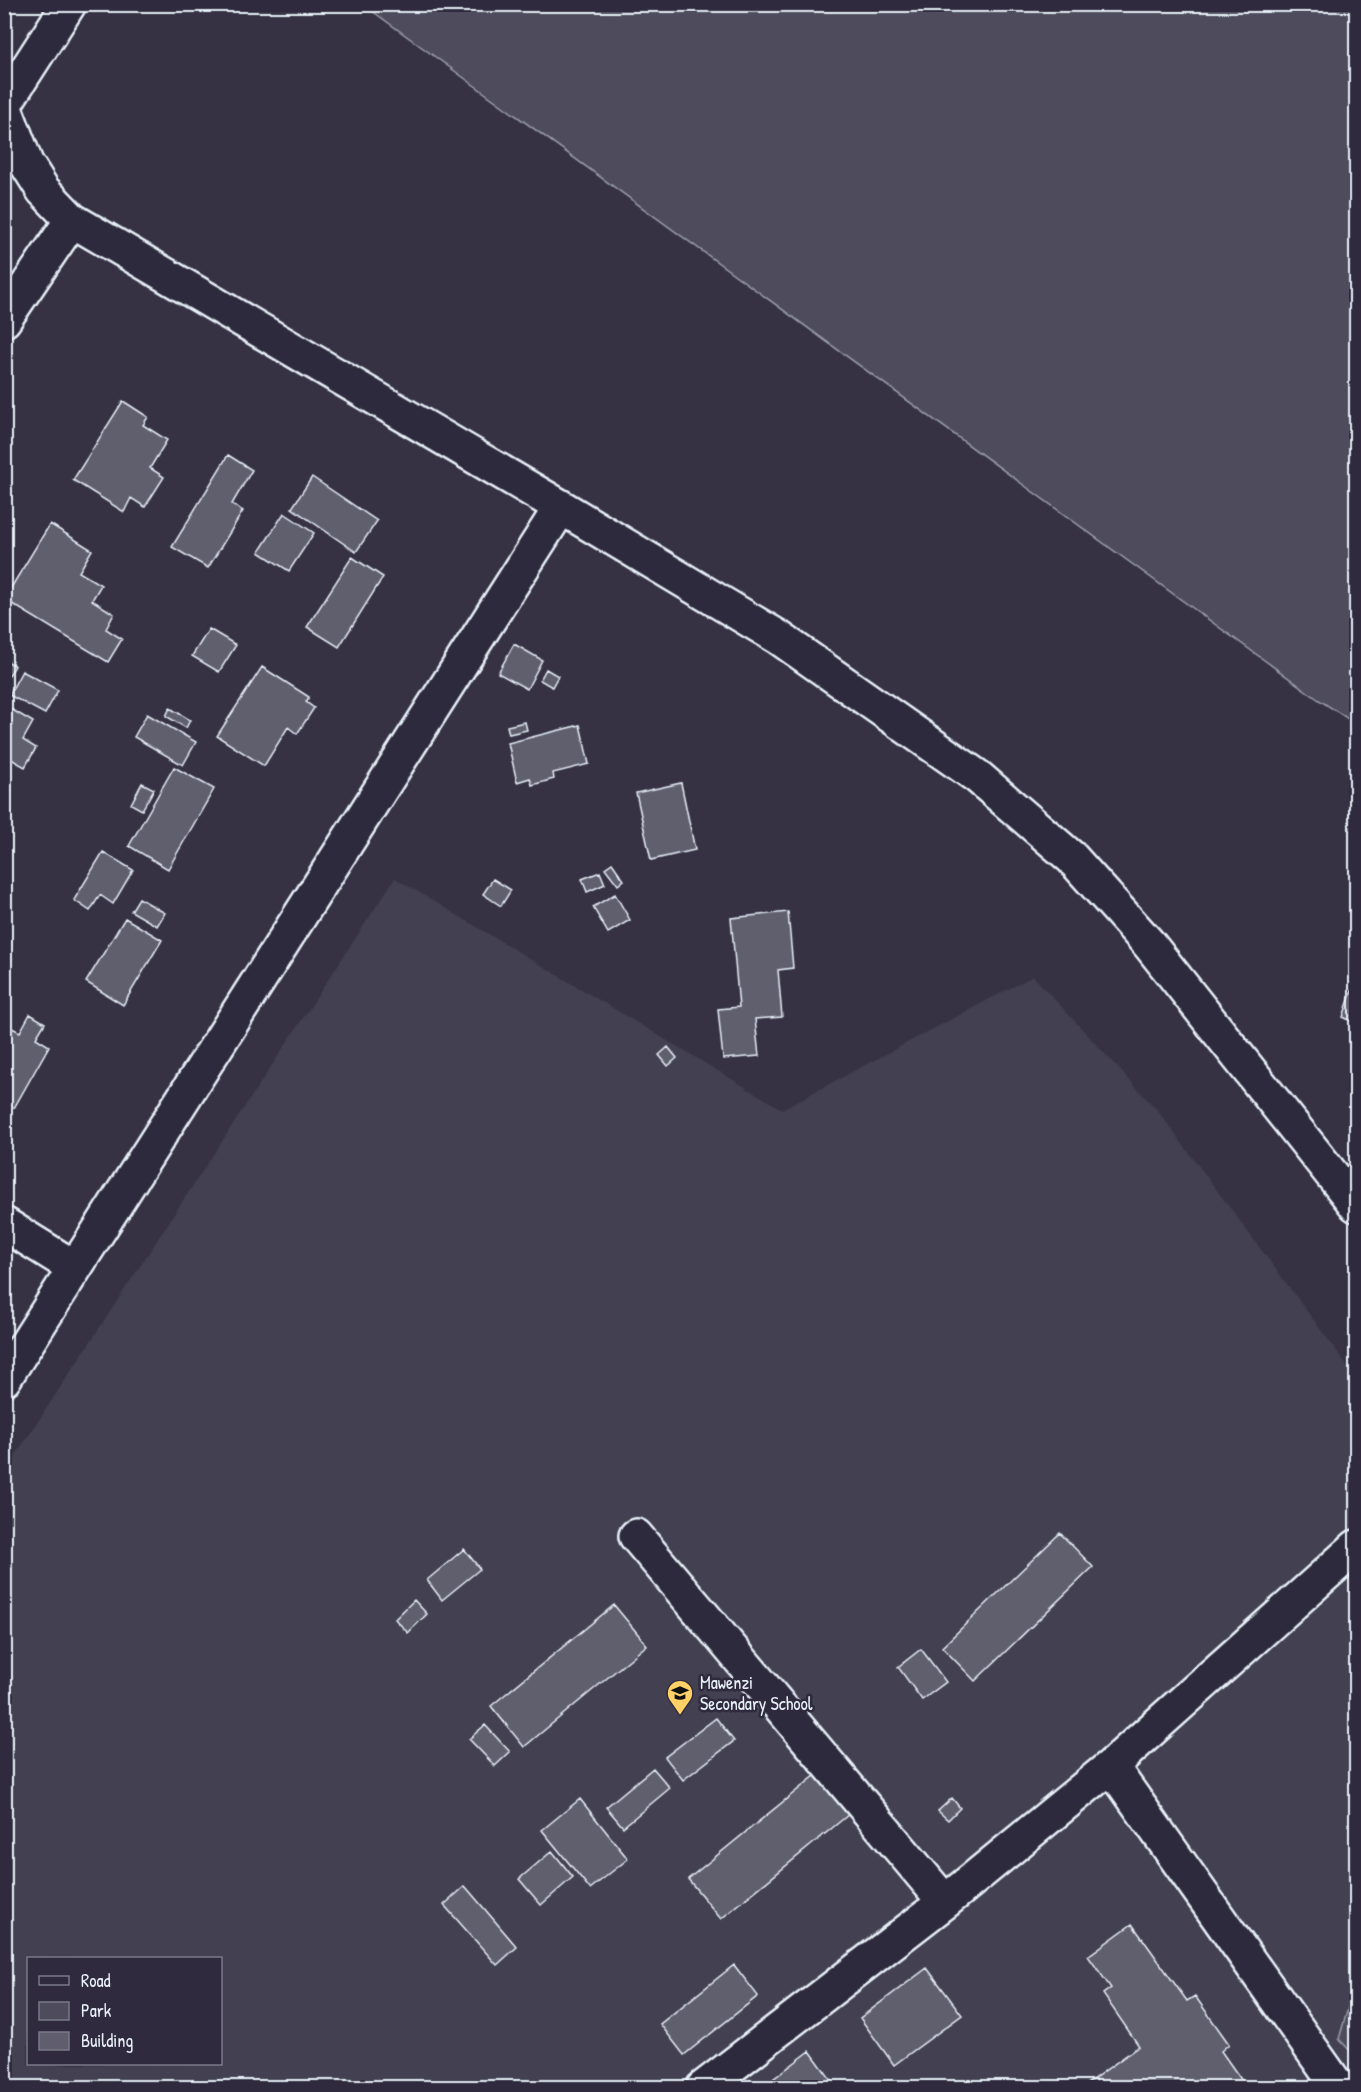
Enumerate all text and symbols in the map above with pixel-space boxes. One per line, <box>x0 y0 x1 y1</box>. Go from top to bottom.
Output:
place label: Mawenzi Secondary School <box>700 1670 813 1716</box>
school or university icon: Mawenzi Secondary School <box>665 1678 695 1716</box>
legend <box>27 1957 222 2065</box>
text: Road <box>81 1968 111 1993</box>
text: Park <box>81 1998 112 2023</box>
text: Building <box>81 2028 133 2053</box>

